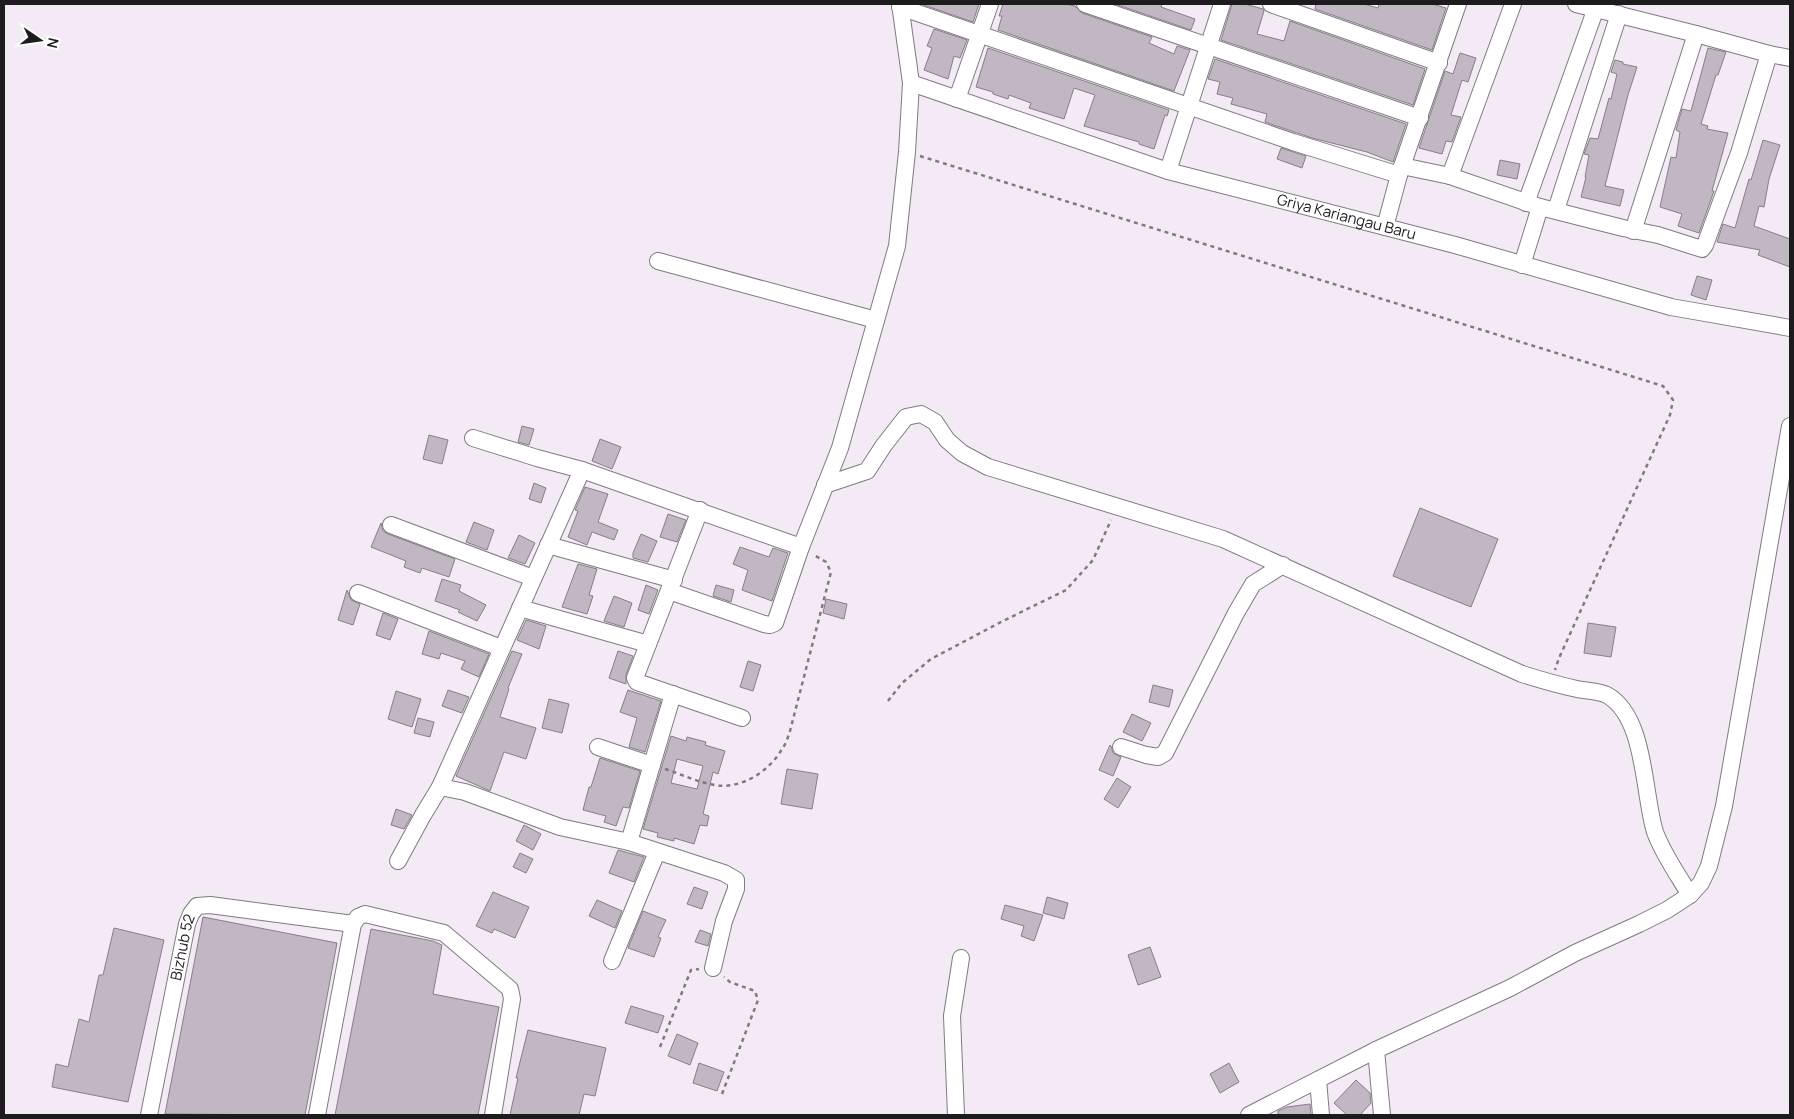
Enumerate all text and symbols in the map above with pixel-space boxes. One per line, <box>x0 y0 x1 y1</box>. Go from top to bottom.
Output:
north arrow <box>15 15 65 65</box>
text: N <box>43 36 64 50</box>
street label: Griya Kariangau Baru <box>1275 189 1418 245</box>
street label: Bizhub 52 <box>165 911 200 982</box>

